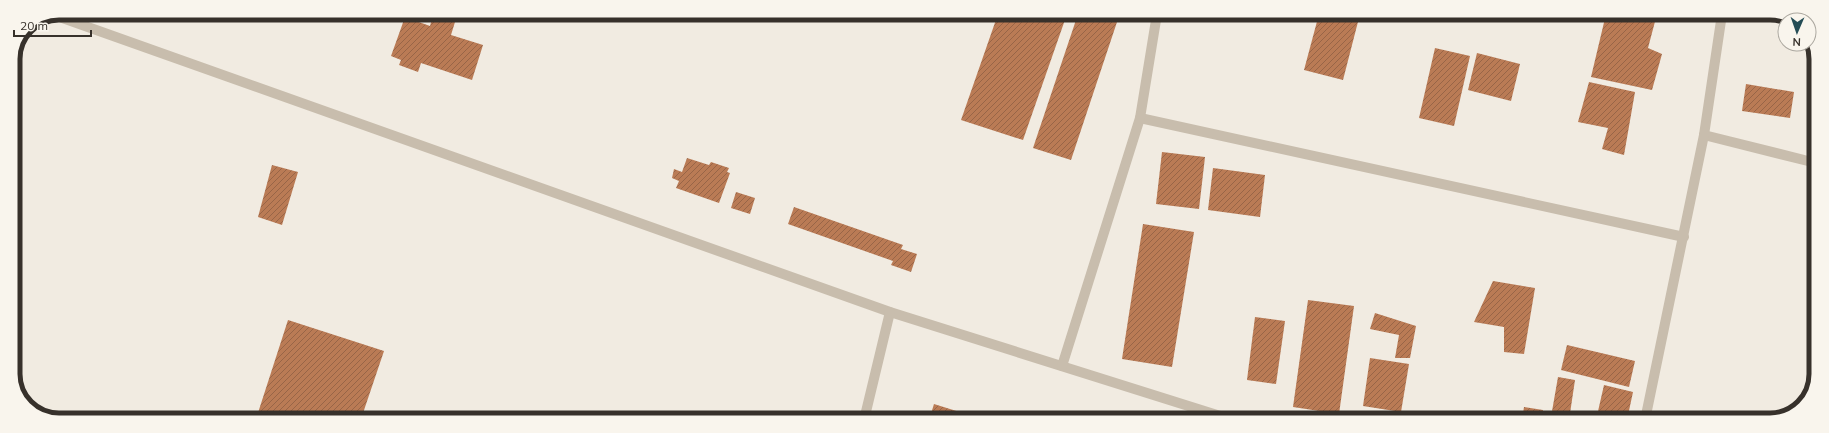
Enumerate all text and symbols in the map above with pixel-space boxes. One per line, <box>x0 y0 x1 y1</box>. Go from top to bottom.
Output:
scale bar <box>14 12 91 38</box>
north arrow <box>1777 12 1817 52</box>
text: 20 m <box>20 18 48 33</box>
text: N <box>1792 35 1801 49</box>

